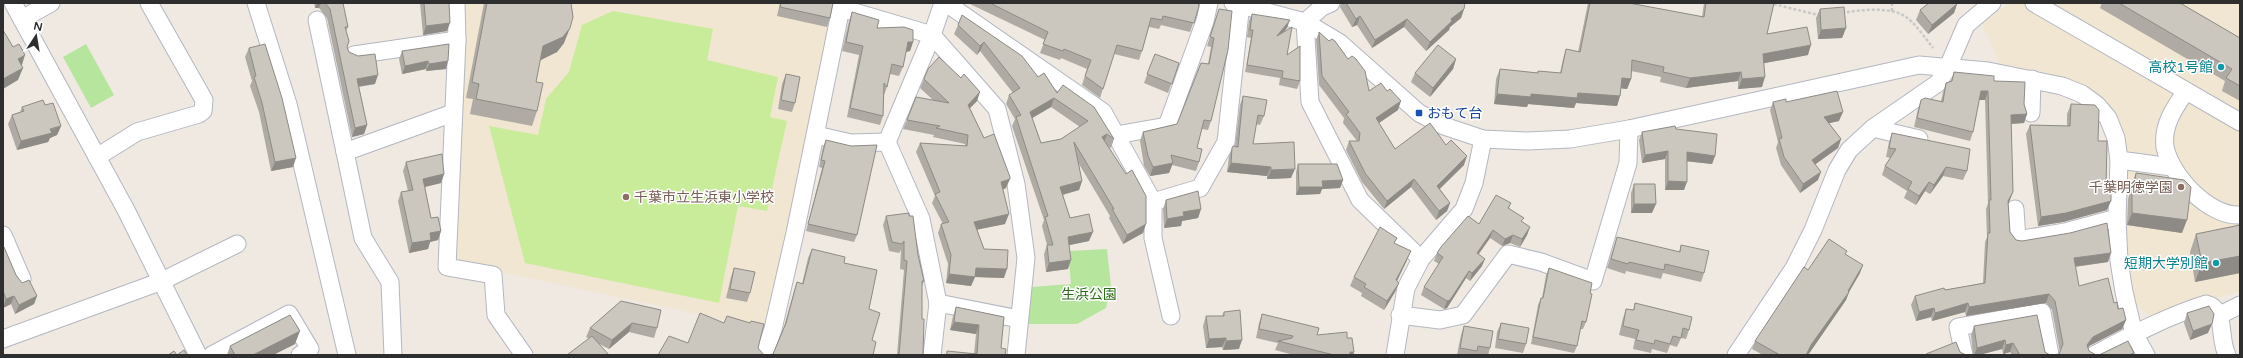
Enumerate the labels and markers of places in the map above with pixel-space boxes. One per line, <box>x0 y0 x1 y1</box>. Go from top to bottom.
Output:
place label: 高校1号館 <box>2148 59 2213 76</box>
marker: 高校1号館 <box>2216 62 2226 72</box>
place label: おもて台 <box>1427 105 1482 122</box>
marker: おもて台 <box>1414 108 1424 118</box>
place label: 千葉明徳学園 <box>2089 179 2173 196</box>
marker: 千葉明徳学園 <box>2176 182 2186 192</box>
place label: 千葉市立生浜東小学校 <box>634 189 774 206</box>
marker: 千葉市立生浜東小学校 <box>621 192 631 202</box>
place label: 短期大学別館 <box>2124 255 2208 272</box>
marker: 短期大学別館 <box>2211 258 2221 268</box>

